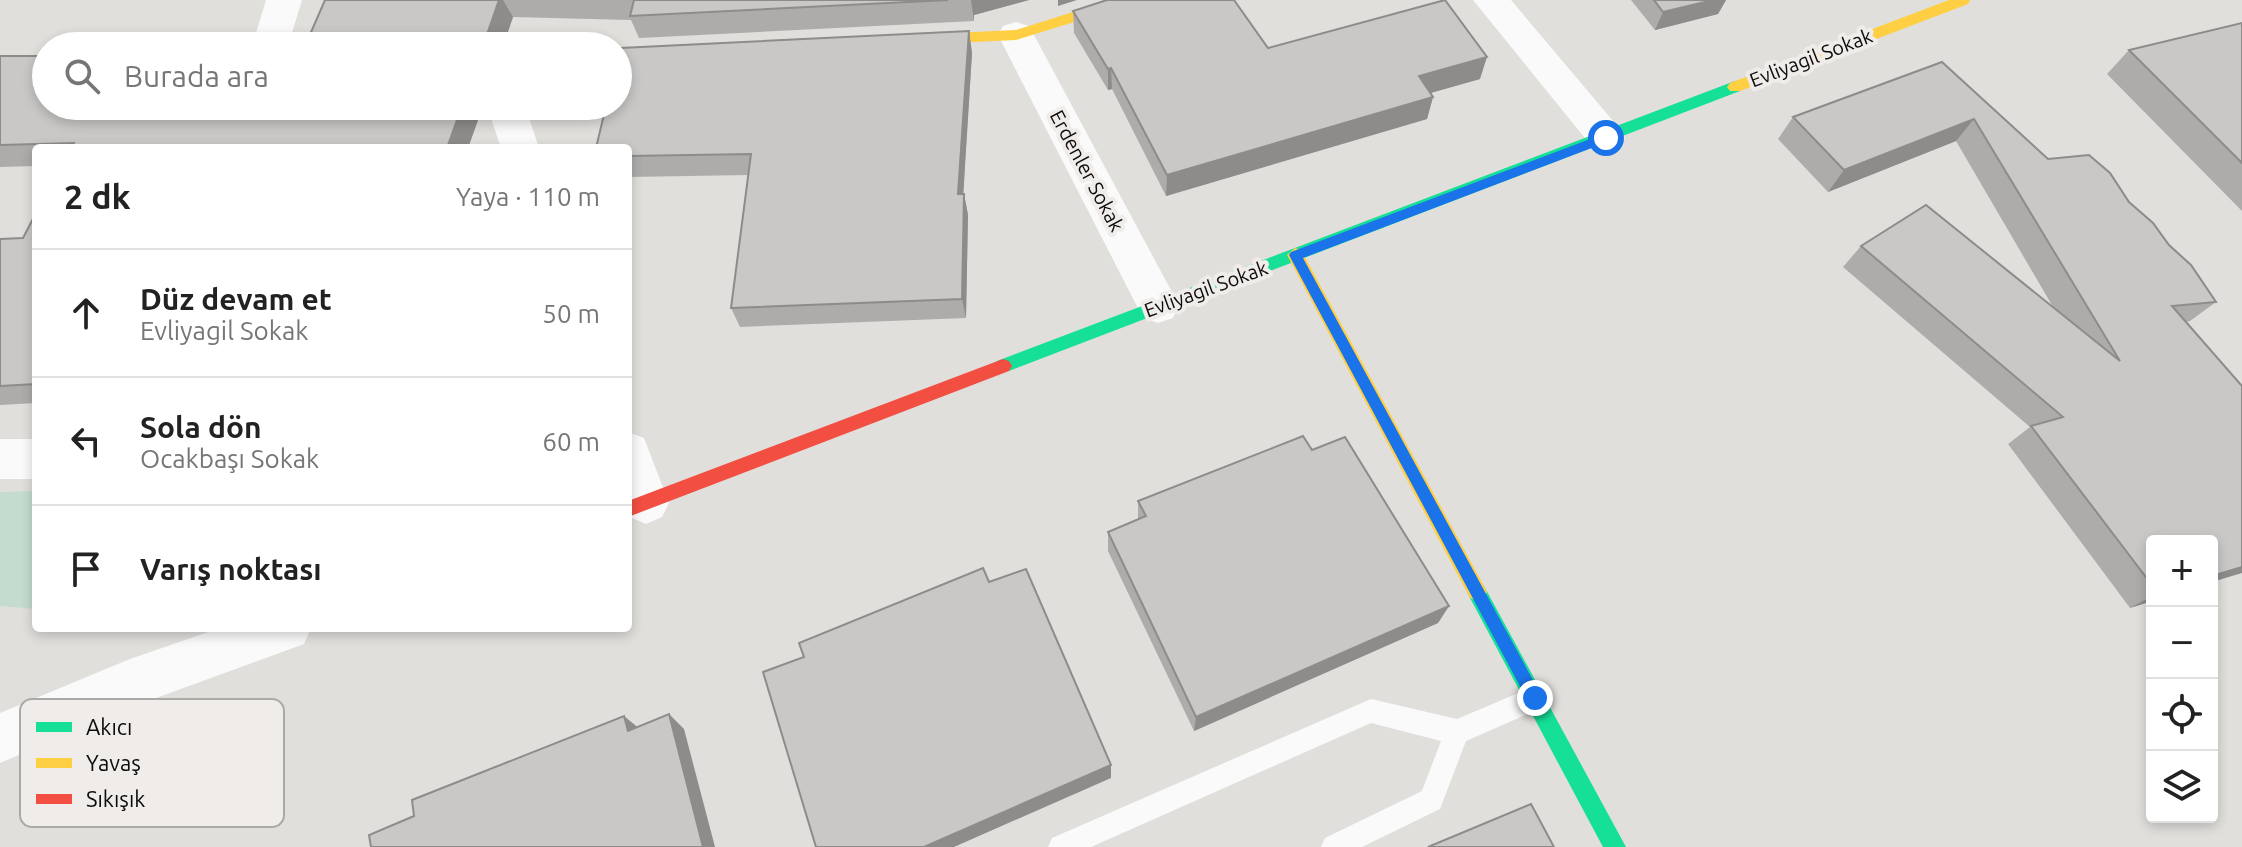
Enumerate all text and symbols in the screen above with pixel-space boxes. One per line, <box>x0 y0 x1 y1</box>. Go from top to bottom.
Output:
street label: Evliyagil Sokak <box>1746 24 1875 91</box>
search box <box>32 32 632 120</box>
icon: search <box>60 54 104 98</box>
text: Burada ara <box>124 59 269 93</box>
street label: Erdenler Sokak <box>1046 106 1129 235</box>
route start <box>1588 120 1624 156</box>
text: 2 dk <box>64 177 131 215</box>
text: Yaya · 110 m <box>456 182 600 211</box>
street label: Evliyagil Sokak <box>1141 256 1271 321</box>
text: Düz devam et <box>140 282 332 316</box>
icon: ahead <box>64 291 108 335</box>
text: 50 m <box>542 299 600 328</box>
text: Evliyagil Sokak <box>140 316 308 345</box>
text: Sola dön <box>140 410 262 444</box>
icon: left <box>64 419 108 463</box>
text: 60 m <box>542 427 600 456</box>
text: Ocakbaşı Sokak <box>140 444 319 473</box>
map controls <box>2146 535 2218 823</box>
button: + <box>2146 535 2218 607</box>
icon: arrive <box>64 547 108 591</box>
text: Varış noktası <box>140 552 322 586</box>
button: − <box>2146 607 2218 679</box>
button: locate <box>2146 679 2218 751</box>
route end <box>1517 680 1553 716</box>
legend <box>20 699 284 827</box>
text: Akıcı <box>86 714 132 739</box>
text: Yavaş <box>86 750 141 775</box>
button: layers <box>2146 751 2218 823</box>
text: Sıkışık <box>86 786 145 811</box>

